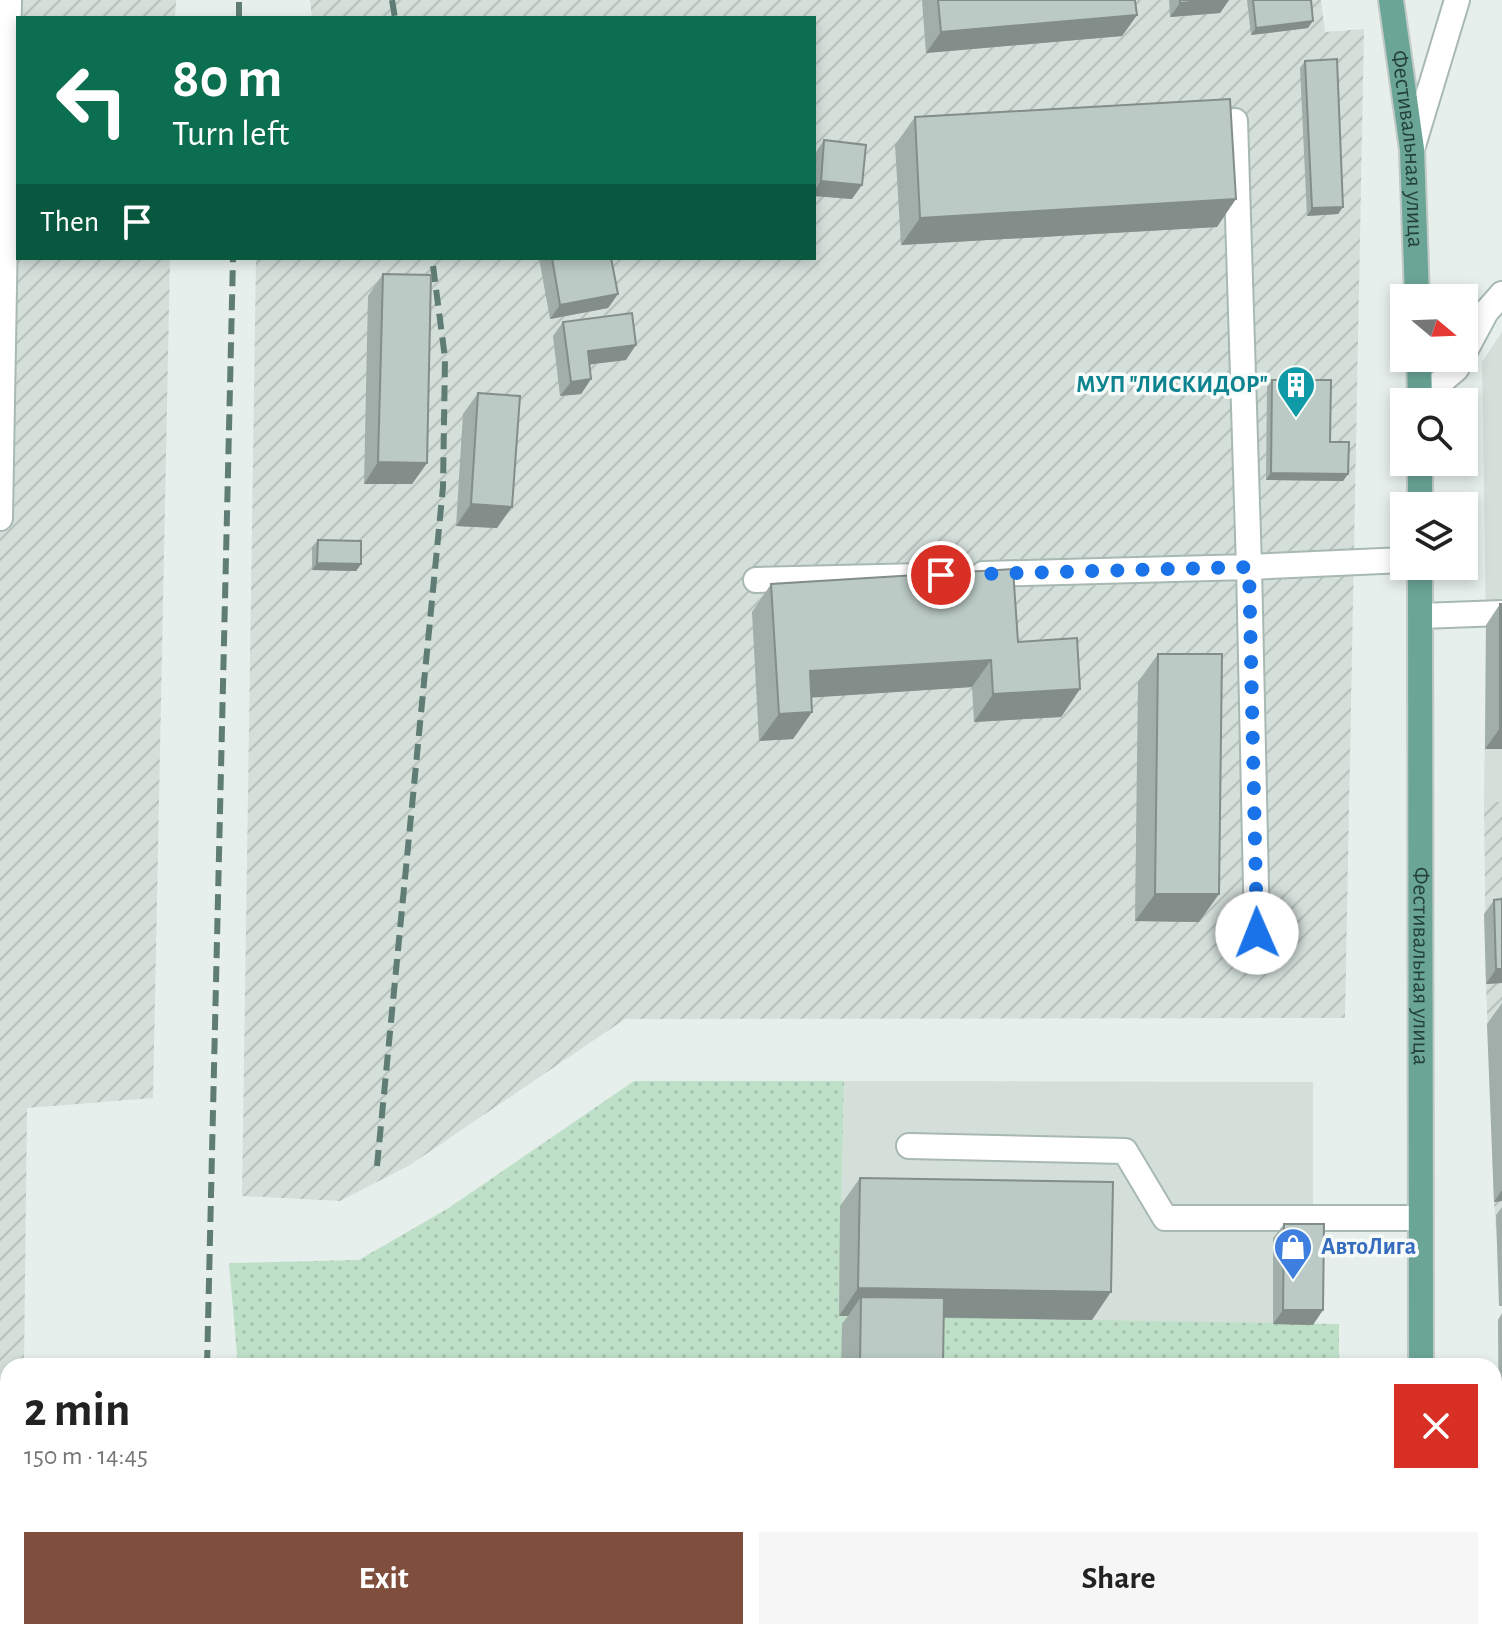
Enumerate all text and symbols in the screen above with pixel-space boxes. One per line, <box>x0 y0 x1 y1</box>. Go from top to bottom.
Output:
icon: left <box>40 48 144 152</box>
street label: Фестивальная улица <box>1386 48 1427 248</box>
text: 80 m <box>172 51 282 107</box>
text: Turn left <box>172 116 289 152</box>
icon: arrive <box>115 200 159 244</box>
text: Then <box>40 207 99 237</box>
north arrow <box>1390 284 1478 372</box>
map controls <box>1390 284 1478 580</box>
building icon: МУП "ЛИСКИДОР" <box>1275 364 1317 419</box>
place label: МУП "ЛИСКИДОР" <box>1076 373 1268 397</box>
button: search <box>1390 388 1478 476</box>
button: layers <box>1390 492 1478 580</box>
pin <box>907 541 975 609</box>
icon: arrive <box>919 553 963 597</box>
street label: Фестивальная улица <box>1408 867 1433 1065</box>
position arrow <box>1215 891 1299 975</box>
shop icon: АвтоЛига <box>1272 1226 1314 1281</box>
place label: АвтоЛига <box>1321 1235 1416 1259</box>
button: close <box>1394 1384 1478 1468</box>
text: 2 min <box>24 1387 131 1435</box>
text: 150 m · 14:45 <box>24 1443 148 1469</box>
button: Exit <box>24 1532 743 1624</box>
button: Share <box>759 1532 1478 1624</box>

